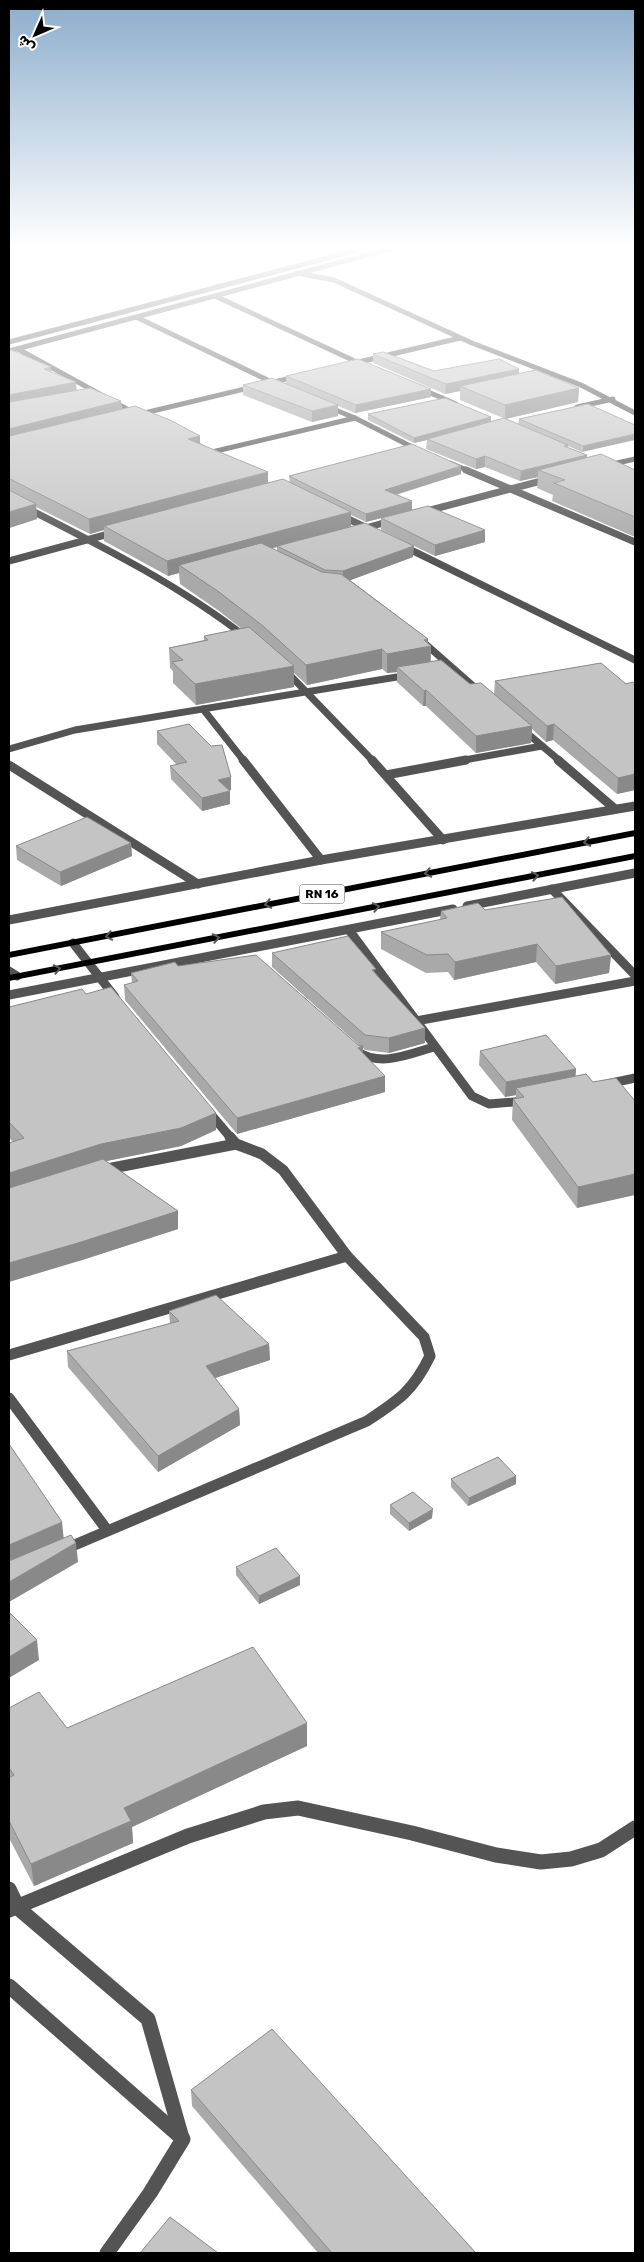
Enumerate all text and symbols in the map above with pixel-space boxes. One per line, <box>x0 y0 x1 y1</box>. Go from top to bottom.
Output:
north arrow <box>10 10 60 60</box>
text: ش <box>14 31 38 56</box>
one-way arrow <box>583 837 592 847</box>
one-way arrow <box>423 868 432 878</box>
one-way arrow <box>531 871 540 881</box>
road number: RN 16 <box>300 884 344 904</box>
one-way arrow <box>264 899 273 909</box>
one-way arrow <box>371 902 380 912</box>
one-way arrow <box>105 930 113 941</box>
one-way arrow <box>212 933 221 943</box>
one-way arrow <box>52 964 61 974</box>

